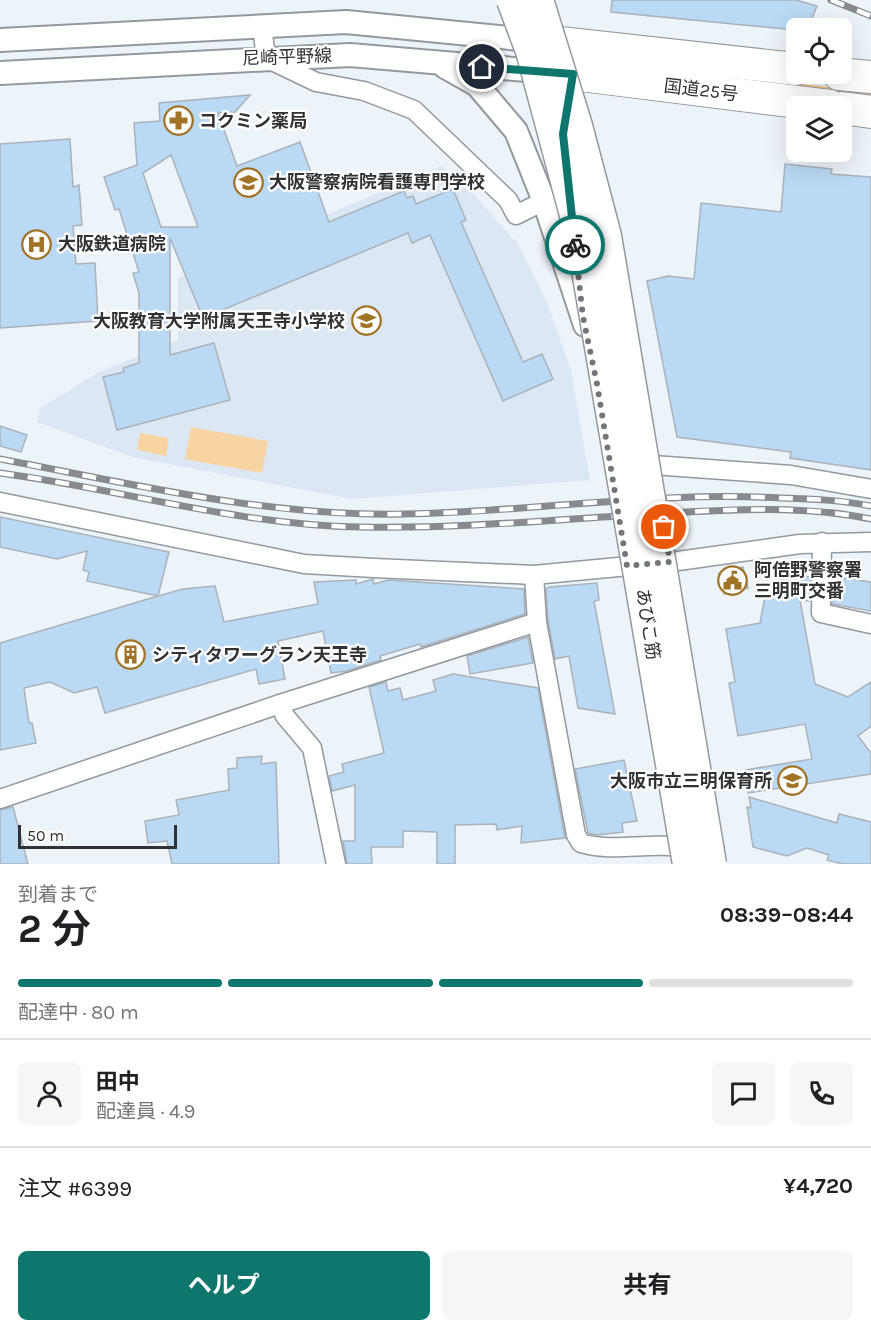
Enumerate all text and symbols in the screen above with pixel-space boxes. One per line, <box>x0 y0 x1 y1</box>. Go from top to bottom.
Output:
map controls <box>786 18 852 162</box>
button: locate <box>786 18 852 84</box>
pin <box>456 41 507 92</box>
street label: 尼崎平野線 <box>242 44 332 70</box>
icon: home <box>465 50 498 83</box>
street label: 国道25号 <box>663 75 739 105</box>
button: layers <box>786 96 852 162</box>
pharmacy icon: コクミン薬局 <box>162 105 194 137</box>
place label: コクミン薬局 <box>199 110 307 132</box>
school or university icon: 大阪警察病院看護専門学校 <box>232 166 264 198</box>
place label: 大阪警察病院看護専門学校 <box>269 171 485 193</box>
courier <box>545 215 605 275</box>
hospital icon: 大阪鉄道病院 <box>21 228 53 260</box>
icon: bike <box>559 229 592 262</box>
place label: 大阪鉄道病院 <box>58 233 166 255</box>
school or university icon: 大阪教育大学附属天王寺小学校 <box>350 305 382 337</box>
place label: 大阪教育大学附属天王寺小学校 <box>93 310 345 332</box>
pin <box>638 501 689 552</box>
icon: bag <box>647 510 680 543</box>
place label: 阿倍野警察署 三明町交番 <box>754 559 862 602</box>
public building icon: 阿倍野警察署 三明町交番 <box>717 564 749 596</box>
street label: あびこ筋 <box>632 587 664 661</box>
building icon: シティタワーグラン天王寺 <box>115 639 147 671</box>
place label: シティタワーグラン天王寺 <box>152 644 367 666</box>
school or university icon: 大阪市立三明保育所 <box>777 765 809 797</box>
place label: 大阪市立三明保育所 <box>610 770 772 792</box>
scale bar <box>18 822 177 850</box>
text: 50 m <box>27 826 64 845</box>
text: 到着まで <box>18 883 98 906</box>
text: 08:39–08:44 <box>720 902 853 928</box>
text: 2 分 <box>18 906 90 952</box>
text: 配達中 · 80 m <box>18 1001 139 1024</box>
button: person <box>18 1062 81 1125</box>
button: chat <box>712 1062 775 1125</box>
button: phone <box>790 1062 853 1125</box>
text: 田中 <box>96 1069 140 1095</box>
text: 配達員 · 4.9 <box>96 1100 195 1123</box>
text: ¥4,720 <box>783 1173 853 1199</box>
text: 注文 #6399 <box>18 1176 132 1202</box>
button: ヘルプ <box>18 1251 430 1320</box>
button: 共有 <box>442 1251 853 1320</box>

